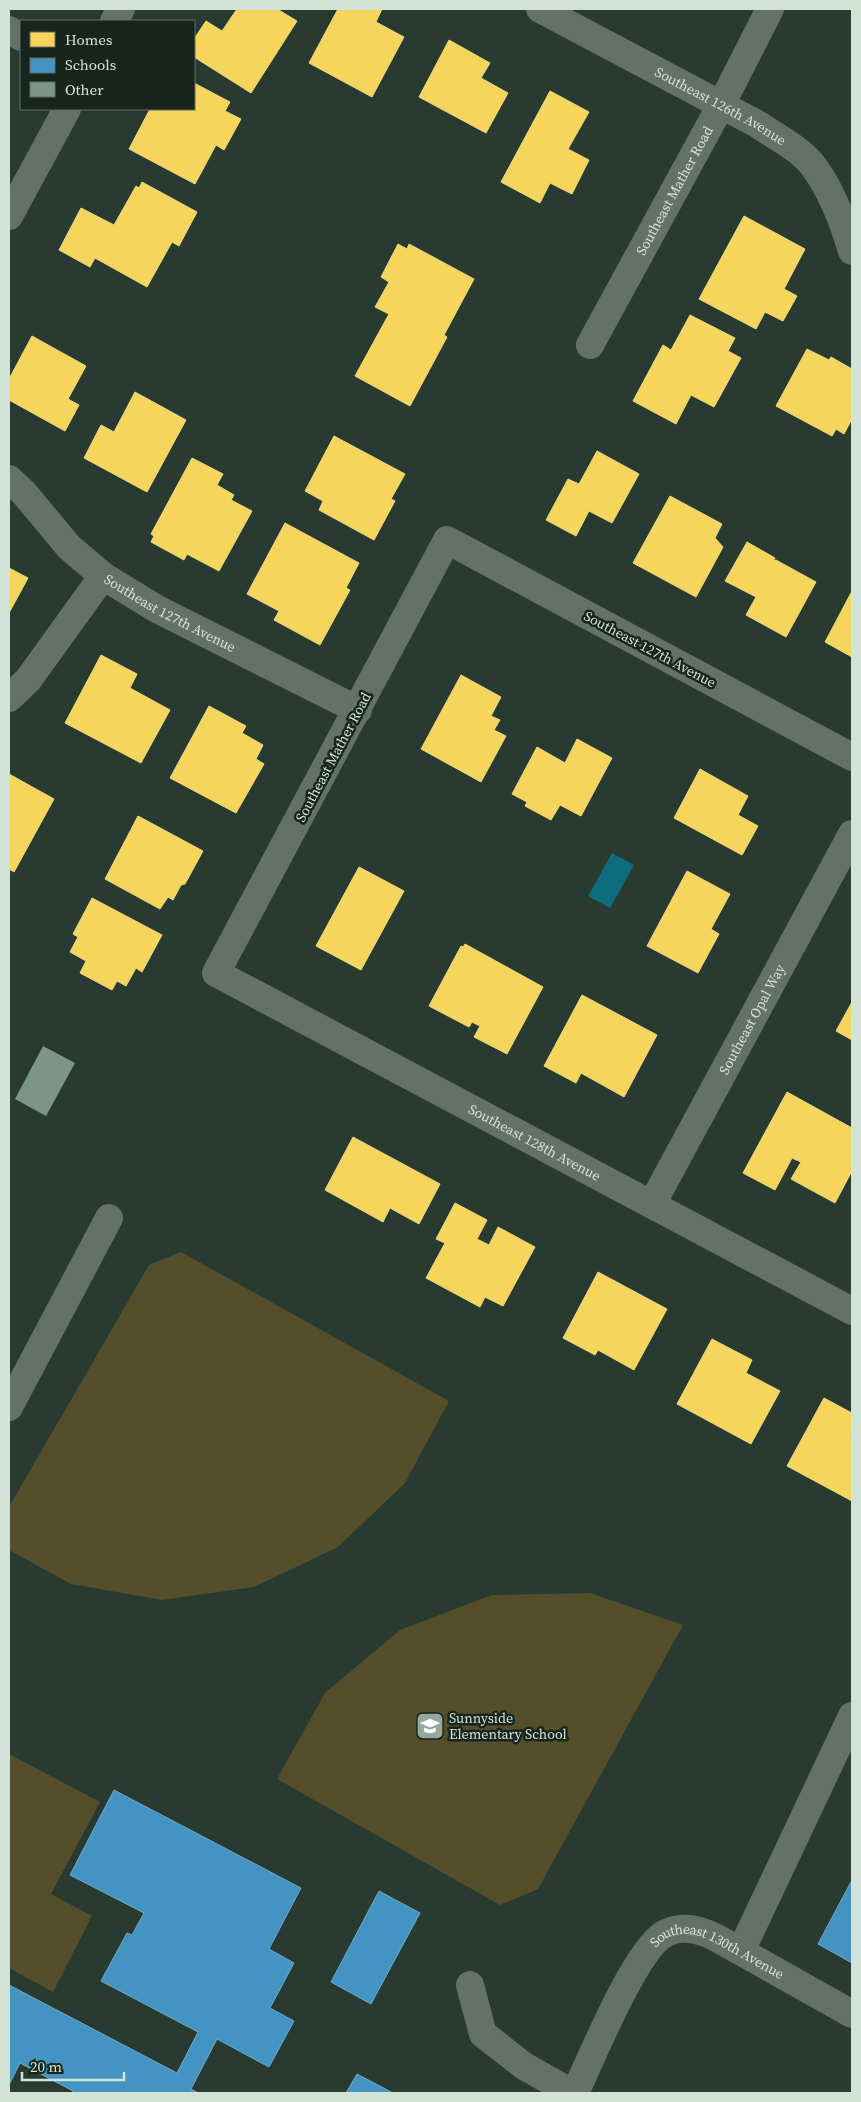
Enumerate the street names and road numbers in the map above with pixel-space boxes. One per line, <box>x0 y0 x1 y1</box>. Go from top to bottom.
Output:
street label: Southeast 126th Avenue <box>651 62 790 150</box>
street label: Southeast Mather Road <box>631 122 718 259</box>
street label: Southeast 127th Avenue <box>100 569 239 657</box>
street label: Southeast 127th Avenue <box>580 606 720 692</box>
street label: Southeast Mather Road <box>290 689 376 825</box>
street label: Southeast Opal Way <box>714 960 790 1078</box>
street label: Southeast 128th Avenue <box>465 1099 604 1186</box>
street label: Southeast 130th Avenue <box>645 1919 788 1984</box>

